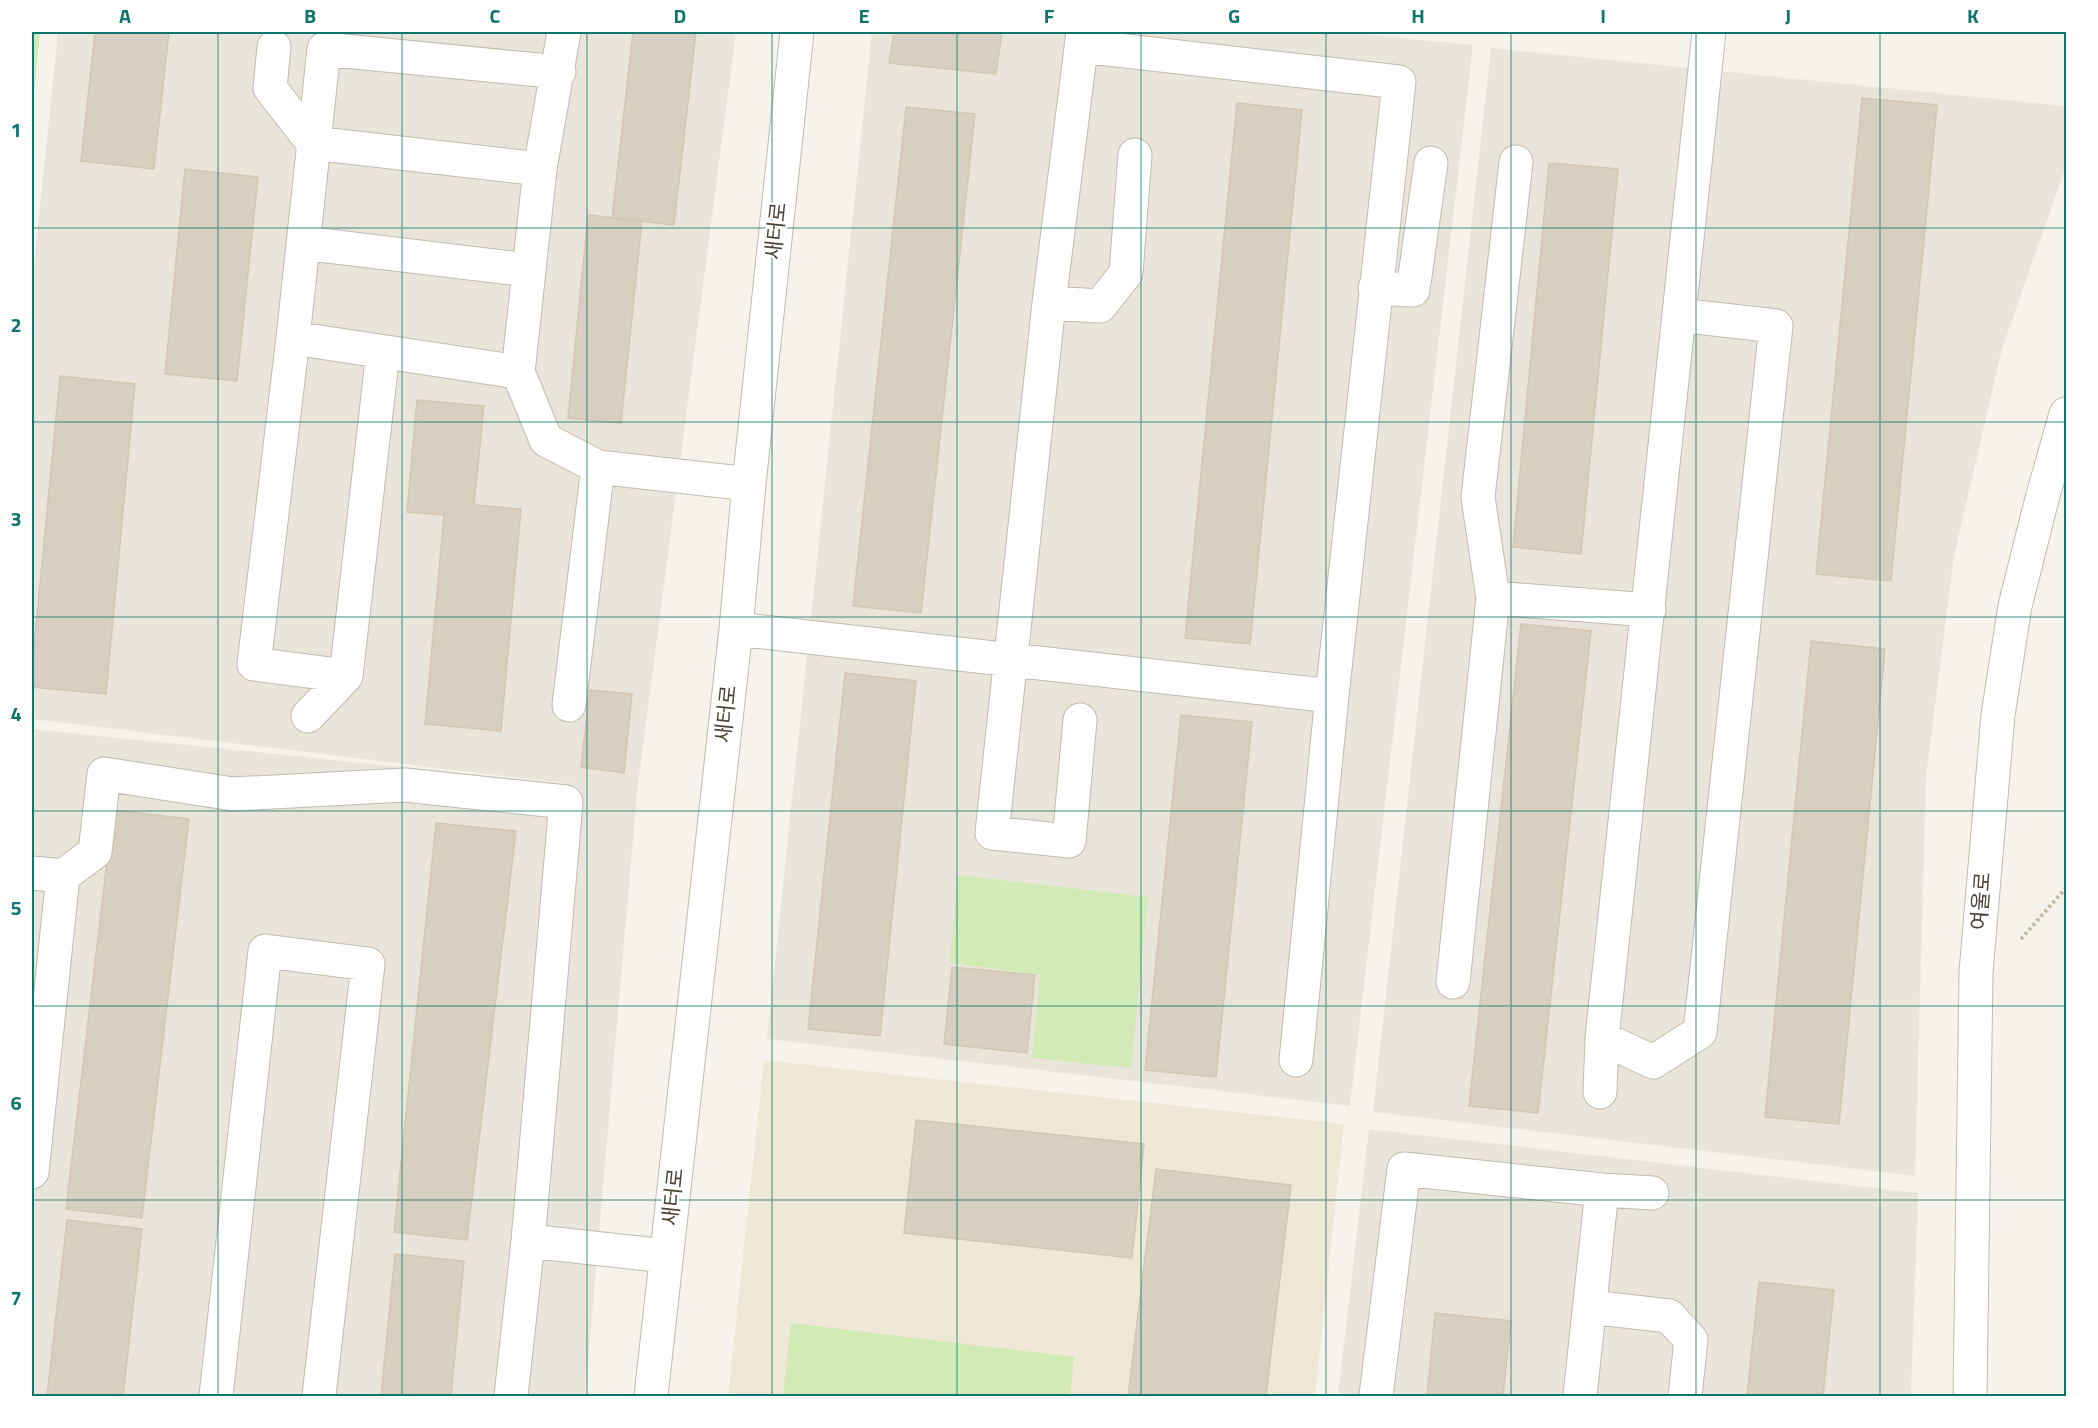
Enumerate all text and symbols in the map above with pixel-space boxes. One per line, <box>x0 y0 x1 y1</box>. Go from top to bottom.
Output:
text: A <box>119 0 131 31</box>
text: B <box>304 0 316 31</box>
text: C <box>490 0 501 31</box>
text: D <box>674 0 686 31</box>
text: E <box>858 0 870 31</box>
text: F <box>1044 0 1055 31</box>
text: G <box>1228 0 1240 31</box>
text: H <box>1411 0 1425 31</box>
text: I <box>1600 0 1606 31</box>
text: J <box>1785 0 1791 31</box>
text: K <box>1967 0 1979 31</box>
text: 1 <box>10 114 22 145</box>
street label: 새터로 <box>756 200 794 261</box>
text: 2 <box>10 309 22 340</box>
text: 3 <box>10 503 22 534</box>
street label: 새터로 <box>706 683 744 744</box>
text: 4 <box>10 698 22 729</box>
street label: 여울로 <box>1962 871 1998 931</box>
text: 5 <box>10 892 22 923</box>
text: 6 <box>10 1087 22 1118</box>
street label: 새터로 <box>653 1166 691 1227</box>
text: 7 <box>10 1282 22 1313</box>

